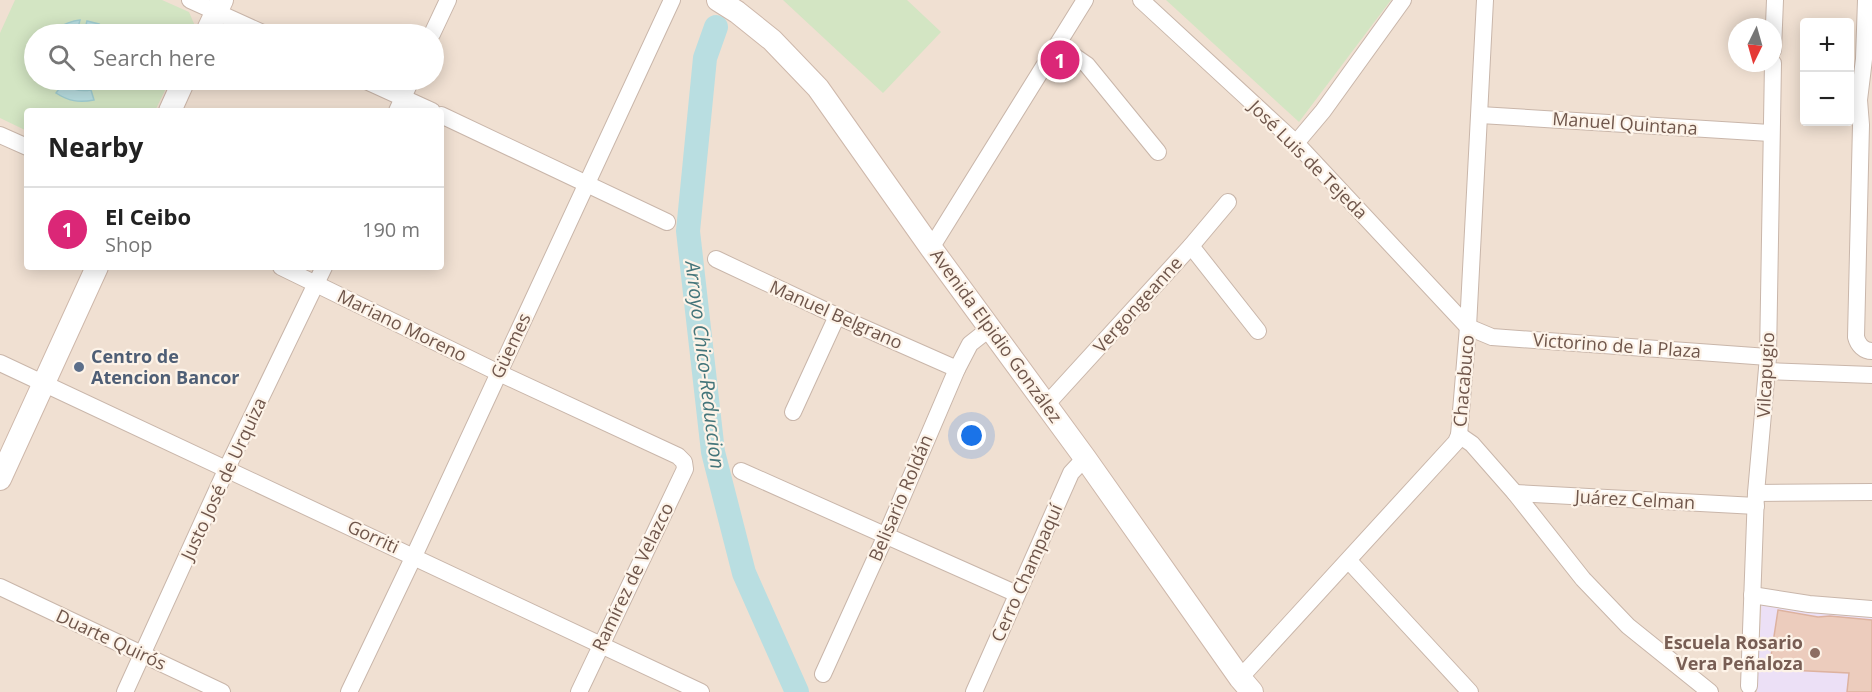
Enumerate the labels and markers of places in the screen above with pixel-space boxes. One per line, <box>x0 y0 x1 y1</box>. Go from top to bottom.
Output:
pin: 1 <box>1040 38 1080 82</box>
place label: Centro de Atencion Bancor <box>91 344 239 389</box>
marker: Centro de Atencion Bancor <box>72 360 86 374</box>
place label: Escuela Rosario Vera Peñaloza <box>1664 630 1803 675</box>
marker: Escuela Rosario Vera Peñaloza <box>1808 646 1822 660</box>

